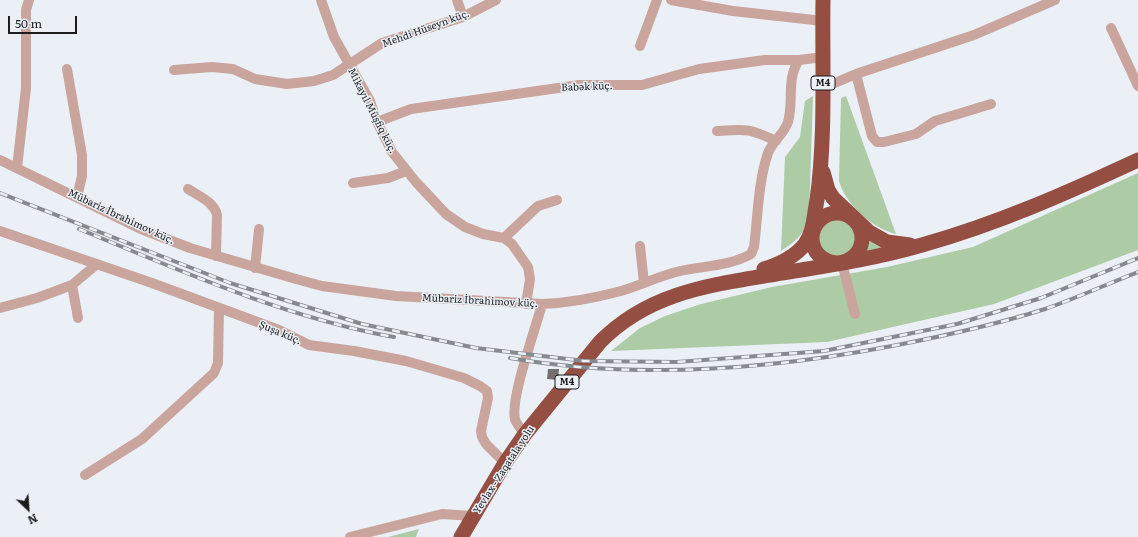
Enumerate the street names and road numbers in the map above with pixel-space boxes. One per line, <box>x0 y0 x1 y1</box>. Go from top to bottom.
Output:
street label: Mehdi Hüseyn küç. <box>381 8 471 50</box>
street label: Mikayıl Müşfiq küç. <box>345 66 399 156</box>
road number: M4 <box>811 76 835 90</box>
street label: Babək küç. <box>561 80 613 94</box>
street label: Mübariz İbrahimov küç. <box>66 187 176 247</box>
street label: Mübariz İbrahimov küç. <box>422 292 538 310</box>
street label: Şuşa küç. <box>257 319 303 347</box>
road number: M4 <box>555 375 579 389</box>
street label: Yevlax - Zaqatala yolu <box>471 424 537 516</box>

